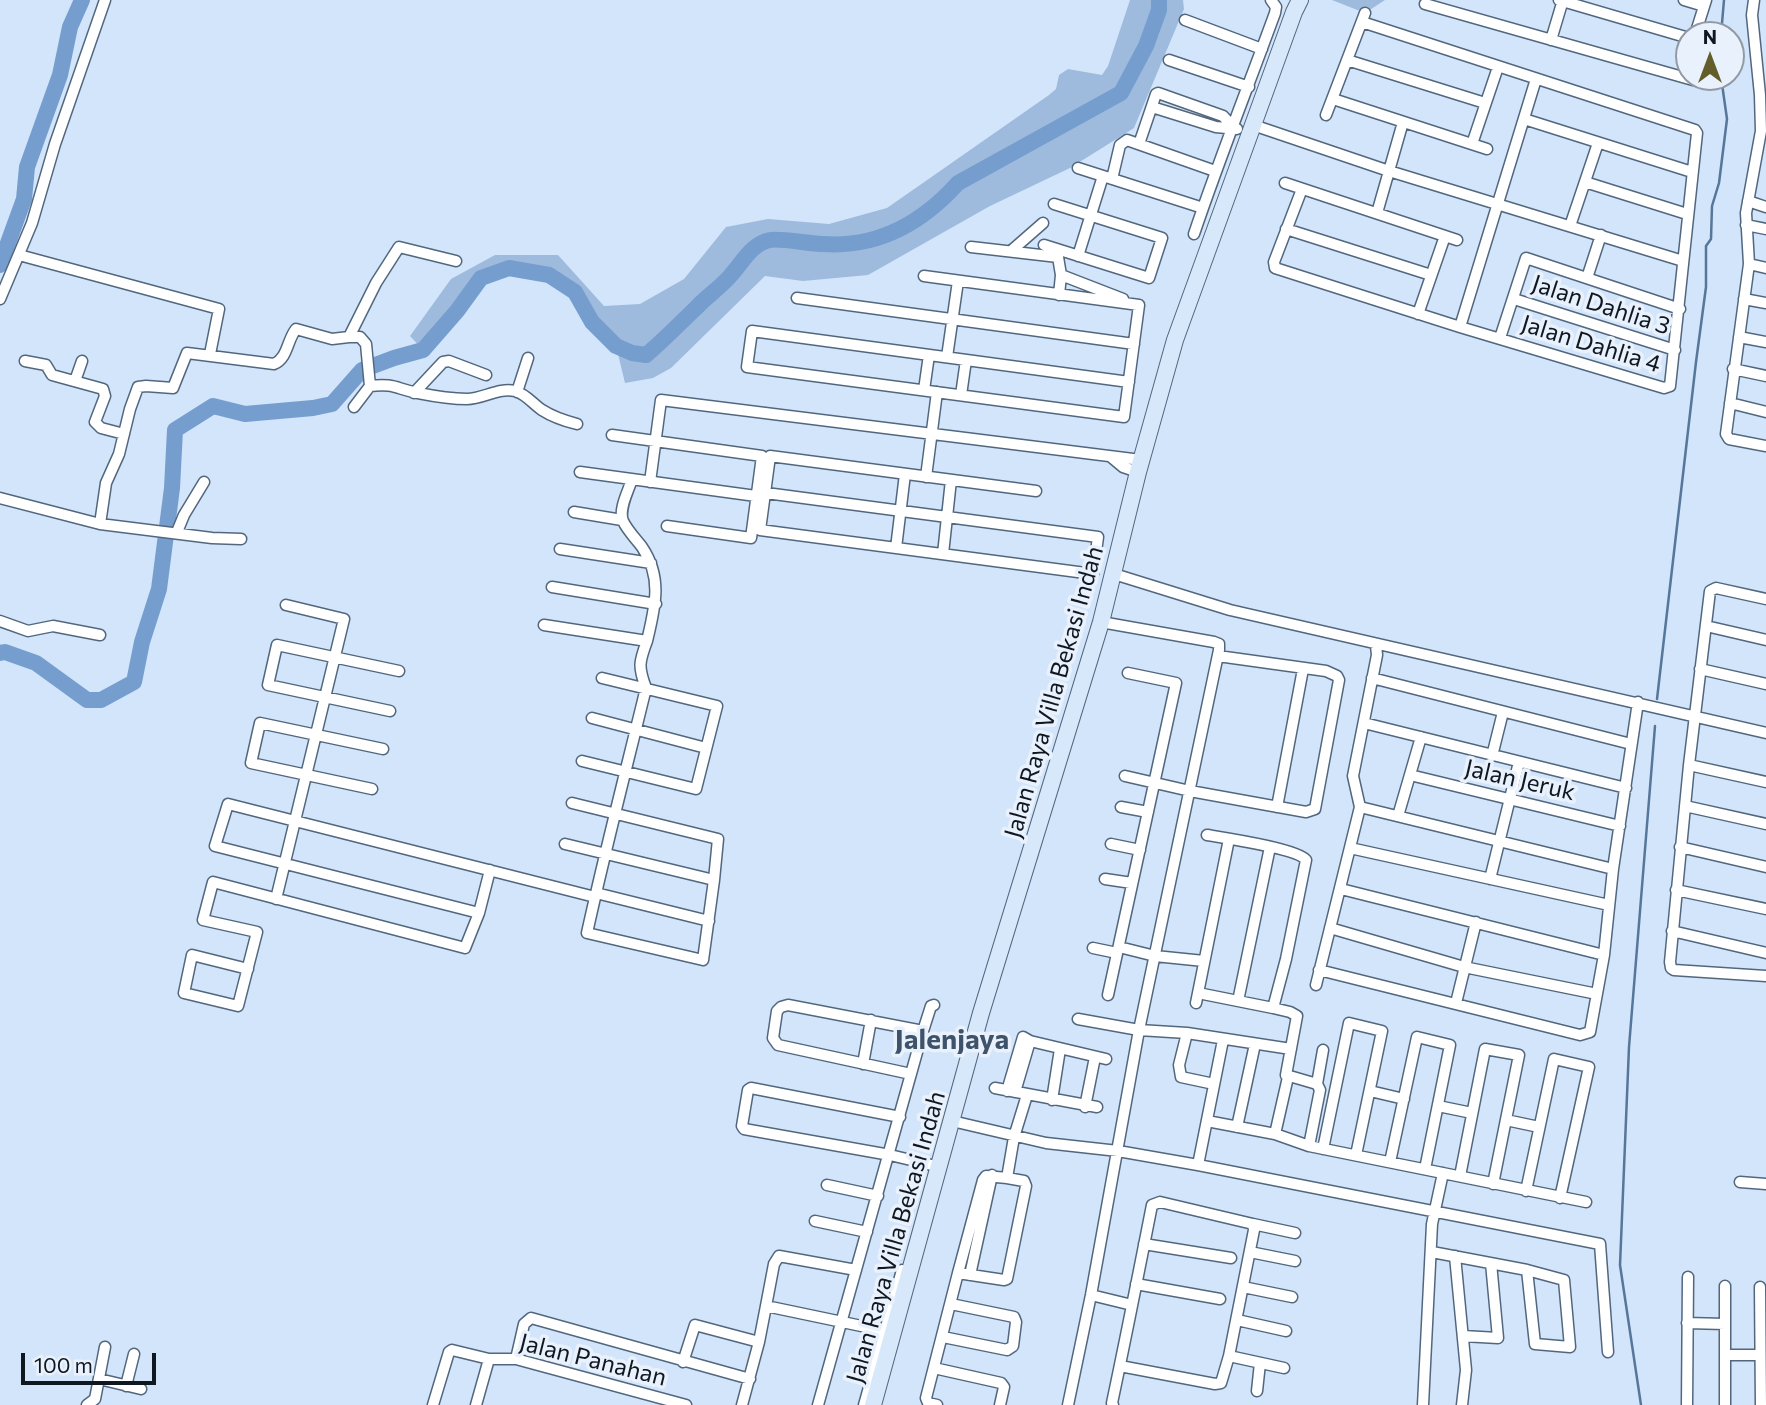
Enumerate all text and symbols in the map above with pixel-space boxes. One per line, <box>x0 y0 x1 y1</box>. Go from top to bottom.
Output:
north arrow <box>1675 21 1745 91</box>
text: N <box>1703 25 1717 48</box>
street label: Jalan Dahlia 3 <box>1528 269 1674 341</box>
street label: Jalan Dahlia 4 <box>1518 309 1664 379</box>
street label: Jalan Raya Villa Bekasi Indah <box>999 543 1109 841</box>
street label: Jalan Jeruk <box>1462 753 1578 807</box>
district label: Jalenjaya <box>895 1023 1009 1057</box>
street label: Jalan Raya Villa Bekasi Indah <box>841 1088 951 1386</box>
street label: Jalan Panahan <box>516 1328 670 1392</box>
scale bar <box>24 1338 159 1382</box>
text: 100 m <box>34 1352 93 1377</box>

